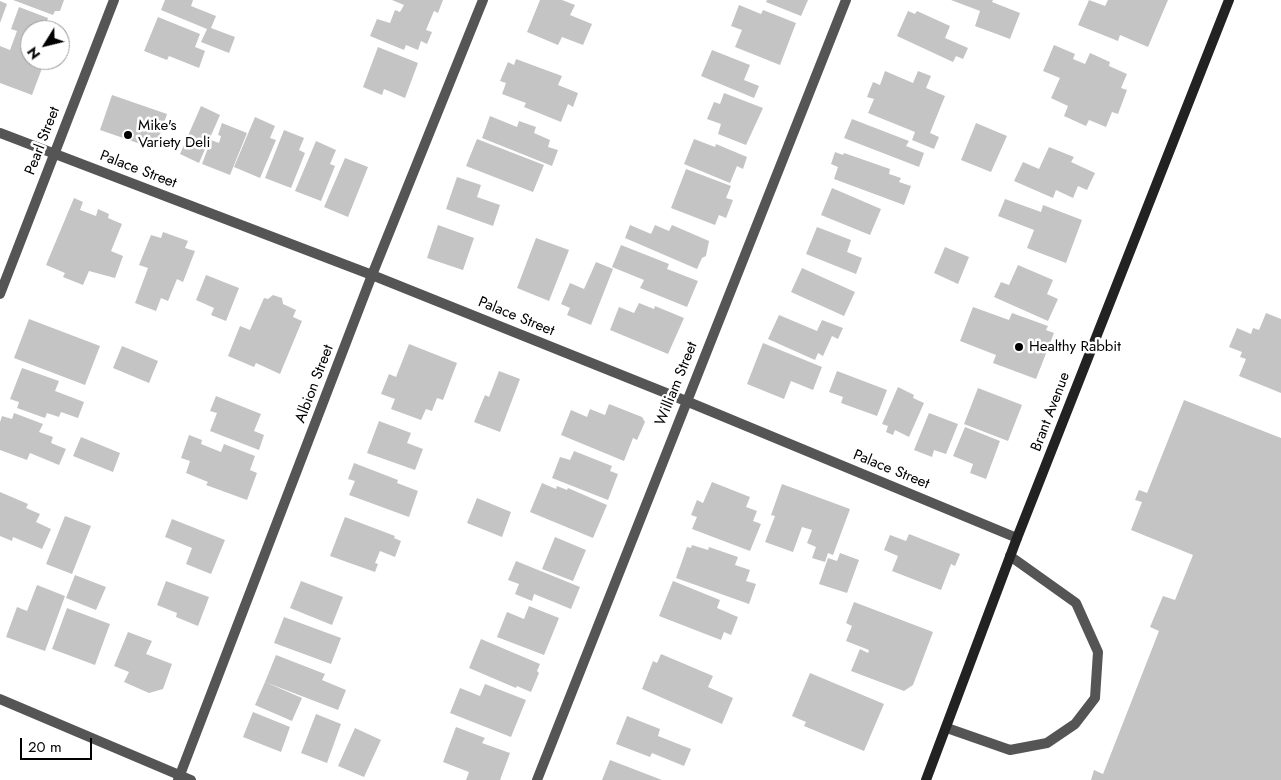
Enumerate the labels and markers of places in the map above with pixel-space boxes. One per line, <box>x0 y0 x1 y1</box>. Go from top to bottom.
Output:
place label: Mike's Variety Deli <box>138 117 210 152</box>
marker: Mike's Variety Deli <box>122 129 134 141</box>
place label: Healthy Rabbit <box>1029 338 1121 356</box>
marker: Healthy Rabbit <box>1013 341 1025 353</box>

